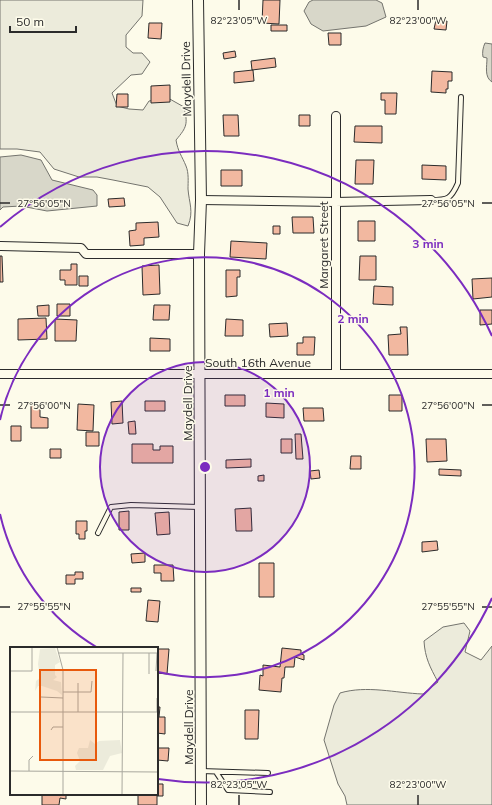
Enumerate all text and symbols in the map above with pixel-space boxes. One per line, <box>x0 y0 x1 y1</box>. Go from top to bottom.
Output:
scale bar <box>10 8 76 34</box>
text: 50 m <box>16 14 44 29</box>
text: 82°23'05"W <box>211 14 267 27</box>
text: 82°23'00"W <box>390 14 446 27</box>
street label: Maydell Drive <box>178 41 194 117</box>
text: 27°56'05"N <box>17 197 71 210</box>
text: 27°56'05"N <box>421 197 475 210</box>
street label: Margaret Street <box>316 201 331 289</box>
text: 3 min <box>412 236 444 251</box>
text: 2 min <box>337 311 369 326</box>
street label: South 16th Avenue <box>205 355 311 370</box>
street label: Maydell Drive <box>180 365 195 441</box>
text: 1 min <box>263 385 295 400</box>
text: 27°56'00"N <box>17 399 71 412</box>
text: 27°56'00"N <box>421 399 475 412</box>
centre of rings <box>198 460 212 474</box>
text: 27°55'55"N <box>17 600 71 613</box>
text: 27°55'55"N <box>421 600 475 613</box>
inset map <box>10 647 158 795</box>
street label: Maydell Drive <box>181 689 196 765</box>
text: 82°23'05"W <box>211 778 267 791</box>
text: 82°23'00"W <box>390 778 446 791</box>

